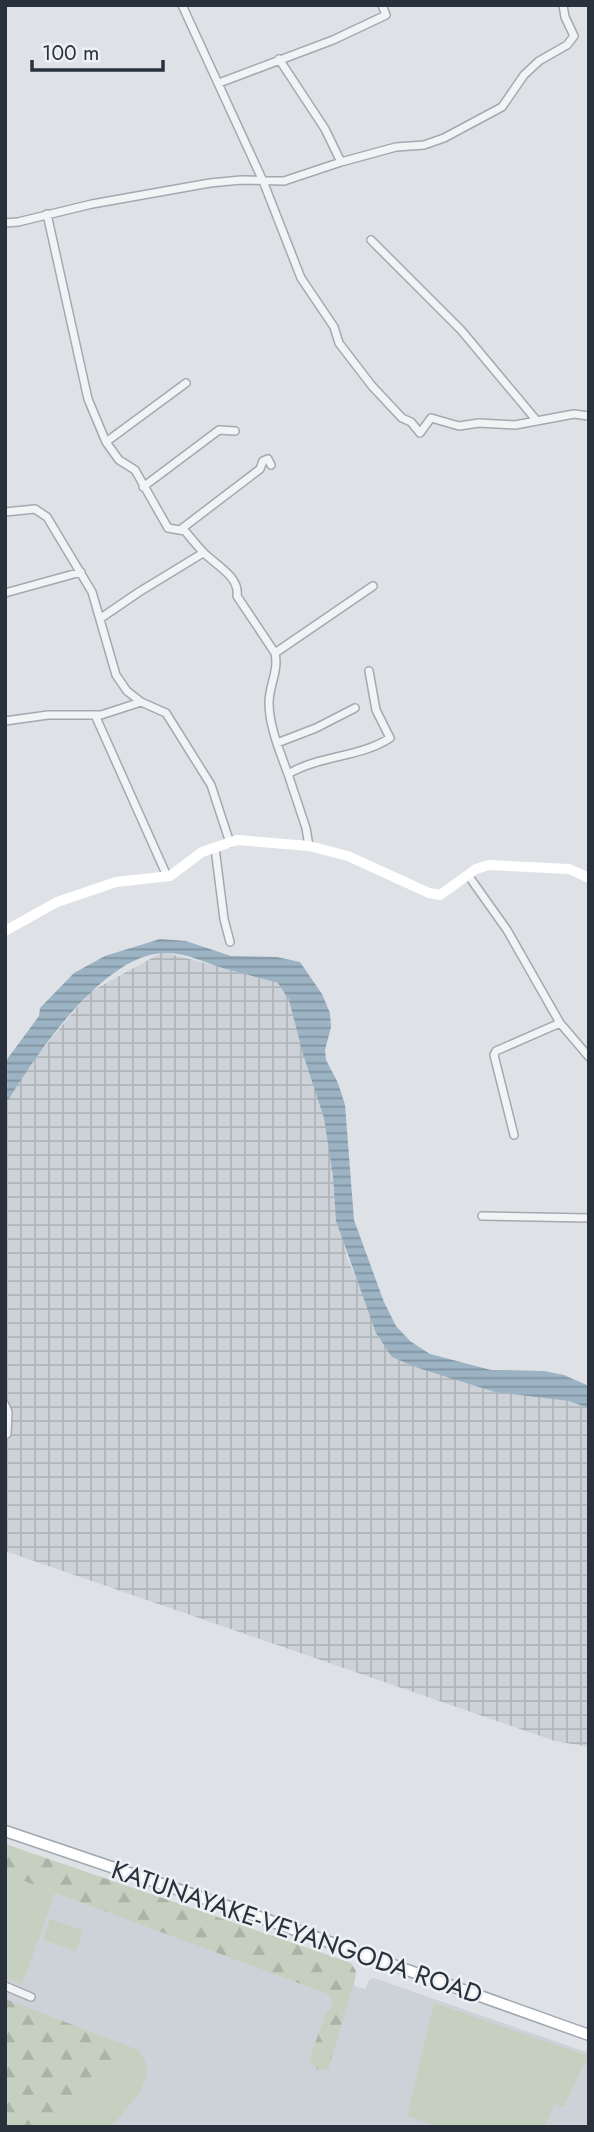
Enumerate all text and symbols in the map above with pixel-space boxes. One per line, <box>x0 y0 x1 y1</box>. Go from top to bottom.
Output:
scale bar <box>32 28 163 72</box>
text: 100 m <box>42 38 99 68</box>
street label: KATUNAYAKE-VEYANGODA ROAD <box>106 1851 488 2013</box>

